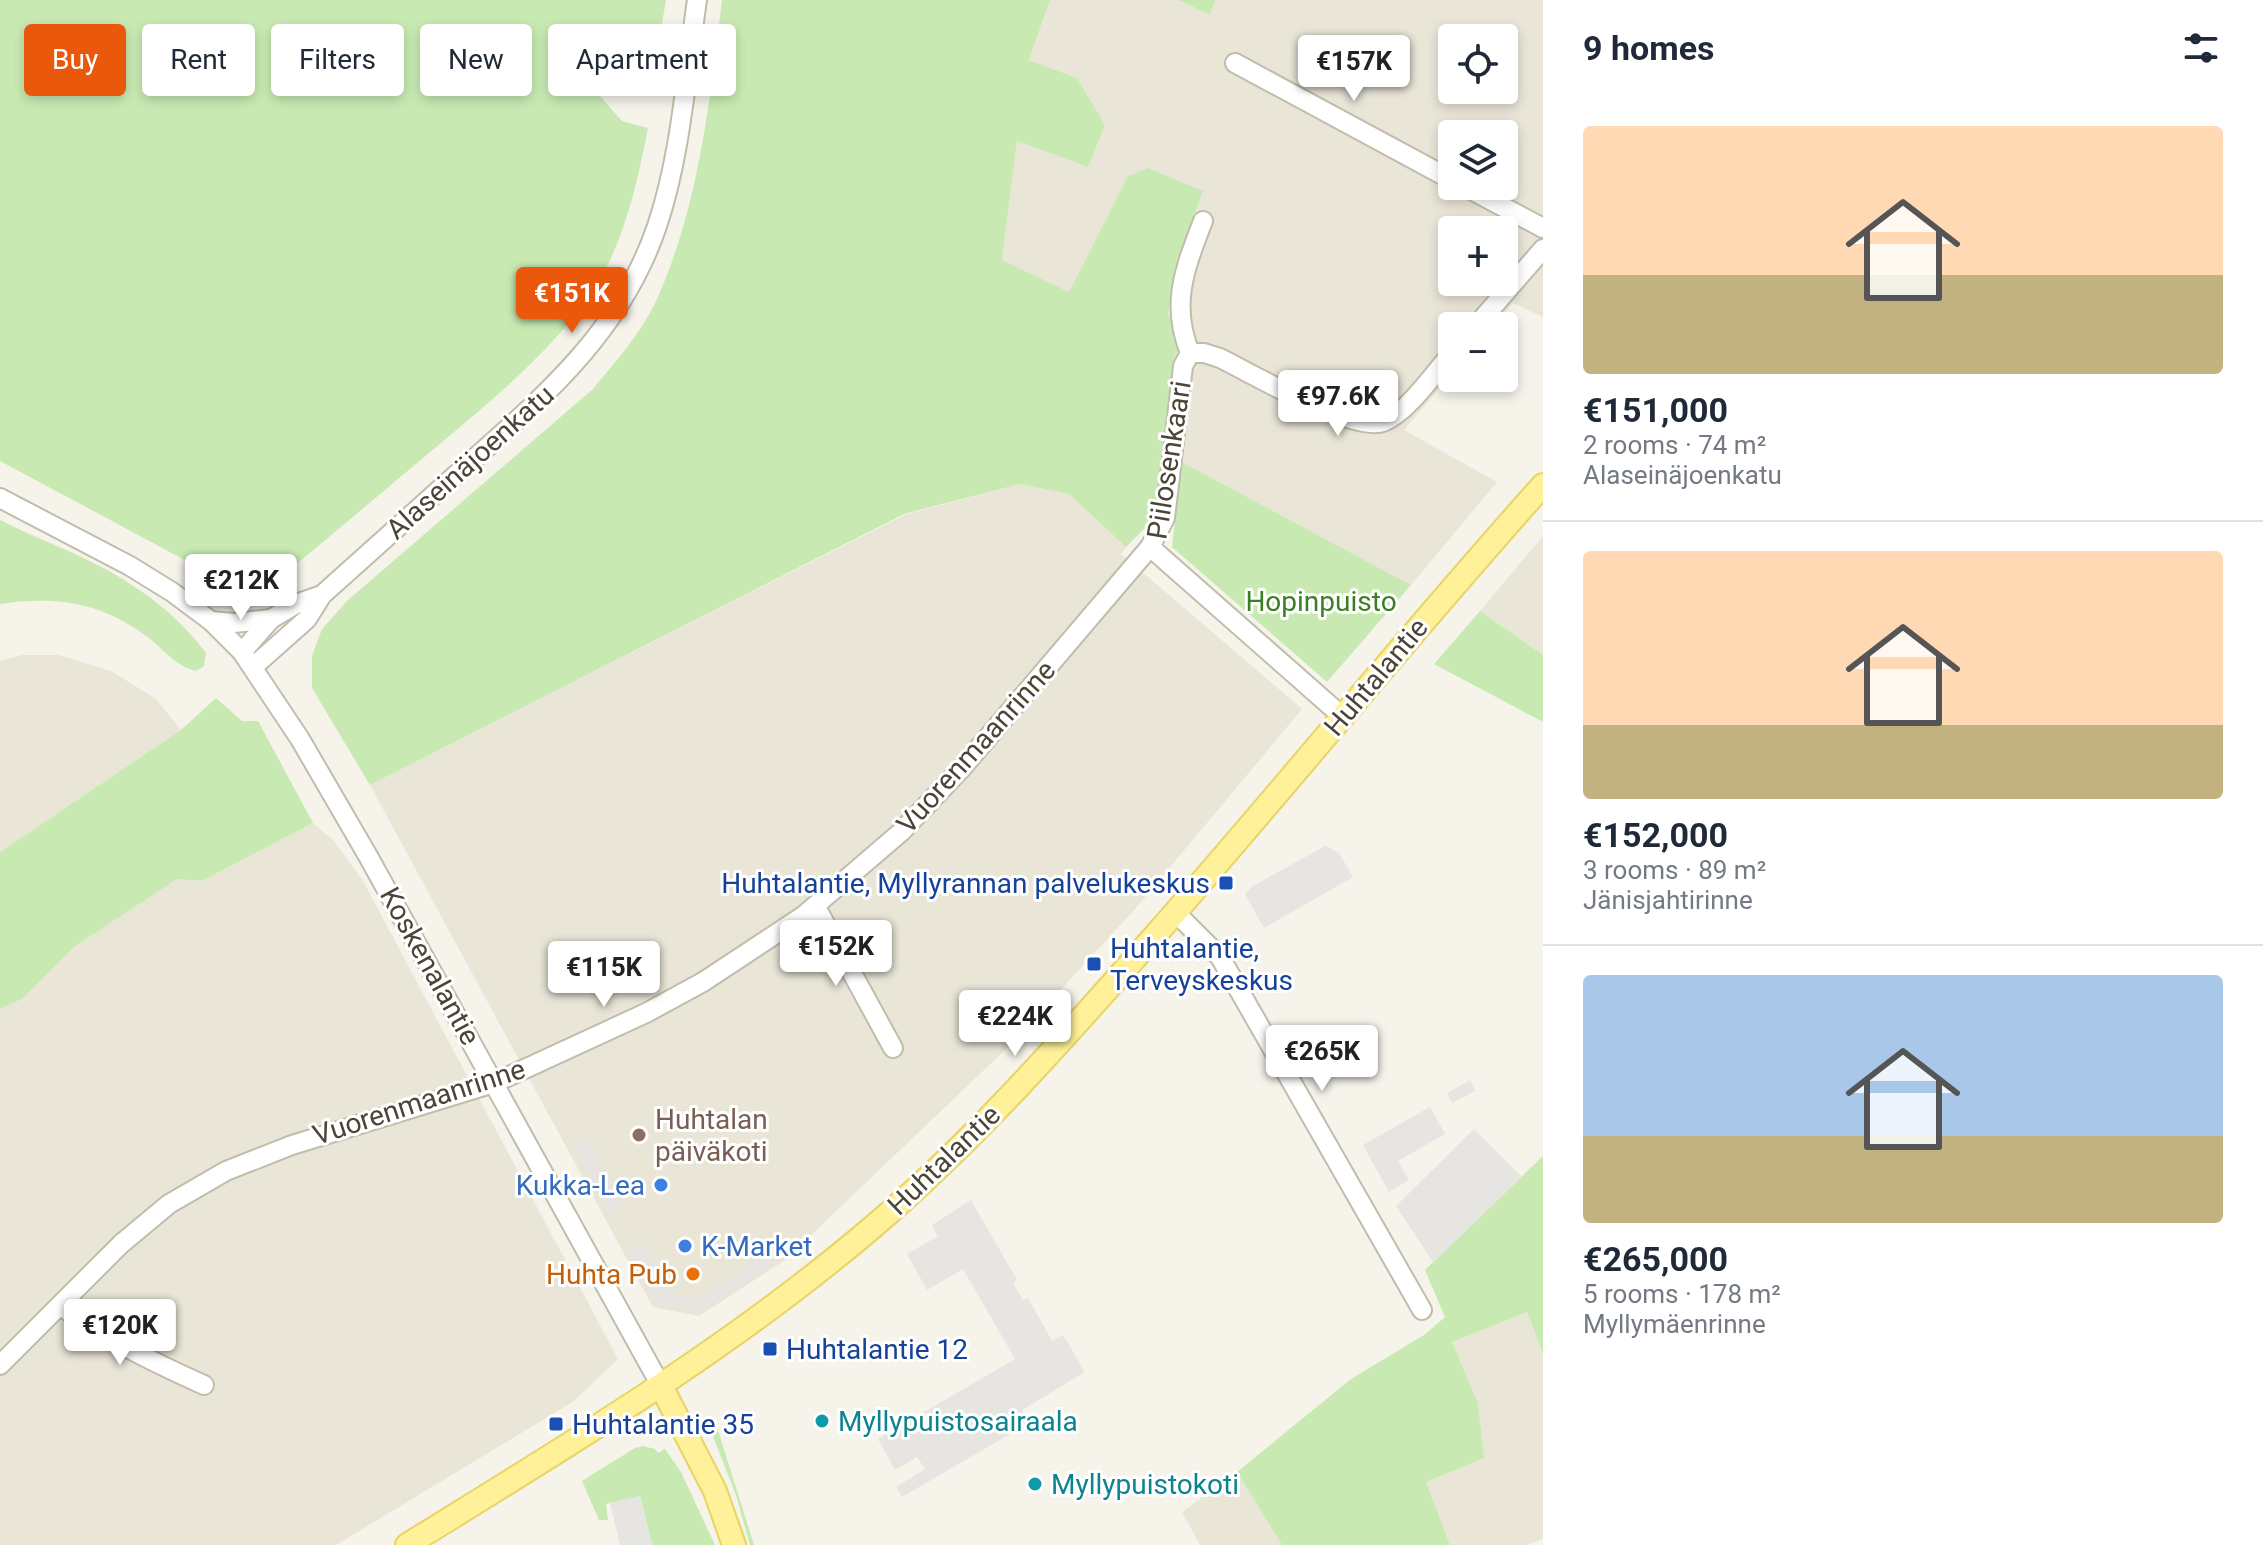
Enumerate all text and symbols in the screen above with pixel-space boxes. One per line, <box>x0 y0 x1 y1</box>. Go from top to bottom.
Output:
chip: Buy <box>24 24 126 96</box>
chip: Rent <box>142 24 255 96</box>
chip: Filters <box>271 24 404 96</box>
chip: New <box>420 24 532 96</box>
chip: Apartment <box>548 24 736 96</box>
map controls <box>1438 24 1518 392</box>
button: locate <box>1438 24 1518 104</box>
icon: filters <box>2179 26 2223 70</box>
text: 9 homes <box>1583 28 1714 68</box>
pin: €157K <box>1298 35 1410 103</box>
text: €157K <box>1316 46 1392 76</box>
button: layers <box>1438 120 1518 200</box>
icon: home <box>1831 178 1975 322</box>
button: + <box>1438 216 1518 296</box>
pin: €151K <box>516 267 628 335</box>
text: €151K <box>534 278 610 308</box>
button: − <box>1438 312 1518 392</box>
pin: €97.6K <box>1273 370 1403 438</box>
street label: Alaseinäjoenkatu <box>379 378 561 546</box>
street label: Piilosenkaari <box>1140 379 1198 541</box>
text: €97.6K <box>1296 381 1380 411</box>
text: €151,000 <box>1583 390 1728 430</box>
text: 2 rooms · 74 m² <box>1583 430 1766 460</box>
text: Alaseinäjoenkatu <box>1583 460 1782 490</box>
pin: €212K <box>185 554 297 622</box>
text: €212K <box>203 565 279 595</box>
park label: Hopinpuisto <box>1245 585 1397 618</box>
icon: home <box>1831 603 1975 747</box>
street label: Huhtalantie <box>1317 611 1435 743</box>
street label: Vuorenmaanrinne <box>890 654 1062 840</box>
text: €152,000 <box>1583 815 1728 855</box>
text: 3 rooms · 89 m² <box>1583 855 1766 885</box>
place label: Huhtalantie, Myllyrannan palvelukeskus <box>721 867 1210 900</box>
marker: Huhtalantie, Myllyrannan palvelukeskus <box>1217 874 1235 892</box>
street label: Koskenalantie <box>373 881 487 1051</box>
text: Jänisjahtirinne <box>1583 885 1753 915</box>
pin: €152K <box>780 920 892 988</box>
text: €152K <box>798 931 874 961</box>
place label: Huhtalantie, Terveyskeskus <box>1110 932 1293 997</box>
pin: €115K <box>548 941 660 1009</box>
text: €115K <box>566 952 642 982</box>
marker: Huhtalantie, Terveyskeskus <box>1085 955 1103 973</box>
pin: €224K <box>959 990 1071 1058</box>
text: €224K <box>977 1001 1053 1031</box>
pin: €265K <box>1266 1025 1378 1093</box>
icon: home <box>1831 1027 1975 1171</box>
text: €265K <box>1284 1036 1360 1066</box>
street label: Vuorenmaanrinne <box>309 1052 529 1152</box>
street label: Huhtalantie <box>881 1098 1007 1222</box>
place label: Huhtalan päiväkoti <box>655 1103 768 1168</box>
marker: Huhtalan päiväkoti <box>630 1126 648 1144</box>
place label: Kukka-Lea <box>516 1169 645 1202</box>
marker: Kukka-Lea <box>652 1176 670 1194</box>
place label: K-Market <box>701 1230 813 1263</box>
marker: K-Market <box>676 1237 694 1255</box>
text: €265,000 <box>1583 1239 1728 1279</box>
place label: Huhta Pub <box>546 1258 677 1291</box>
marker: Huhta Pub <box>684 1265 702 1283</box>
text: 5 rooms · 178 m² <box>1583 1279 1781 1309</box>
pin: €120K <box>64 1299 176 1367</box>
text: Myllymäenrinne <box>1583 1309 1766 1339</box>
text: €120K <box>82 1310 158 1340</box>
place label: Huhtalantie 12 <box>786 1333 968 1366</box>
marker: Huhtalantie 12 <box>761 1340 779 1358</box>
place label: Myllypuistosairaala <box>838 1405 1078 1438</box>
place label: Huhtalantie 35 <box>572 1408 754 1441</box>
marker: Myllypuistosairaala <box>813 1412 831 1430</box>
marker: Huhtalantie 35 <box>547 1415 565 1433</box>
place label: Myllypuistokoti <box>1051 1468 1239 1501</box>
marker: Myllypuistokoti <box>1026 1475 1044 1493</box>

